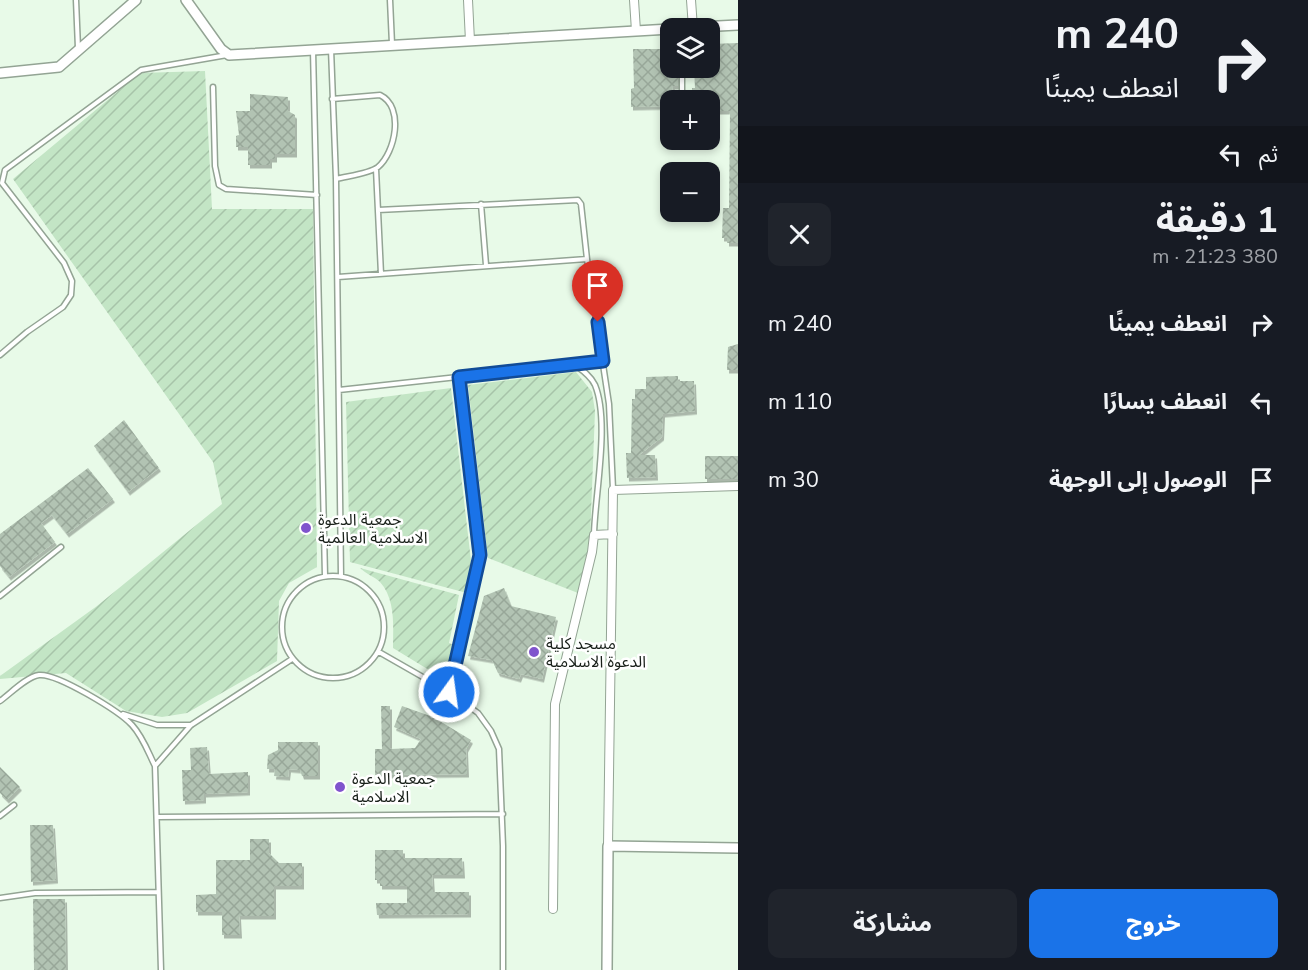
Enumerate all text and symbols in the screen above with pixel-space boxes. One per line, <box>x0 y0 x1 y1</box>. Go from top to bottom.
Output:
text: 240 m <box>1055 6 1179 63</box>
map controls <box>660 18 720 222</box>
button: layers <box>660 18 720 78</box>
icon: right <box>1200 24 1278 102</box>
text: انعطف يمينًا <box>1045 70 1179 107</box>
button: + <box>660 90 720 150</box>
icon: left <box>1214 138 1247 171</box>
text: ثم <box>1259 140 1278 170</box>
button: − <box>660 162 720 222</box>
text: 1 دقيقة <box>1156 196 1278 245</box>
button: close <box>768 203 831 266</box>
text: 380 m · 21:23 <box>1152 243 1278 270</box>
pin <box>572 260 623 322</box>
icon: arrive <box>581 269 614 302</box>
icon: right <box>1245 308 1278 341</box>
text: 240 m <box>768 309 832 339</box>
text: انعطف يمينًا <box>1109 309 1227 339</box>
icon: left <box>1245 386 1278 419</box>
text: 110 m <box>768 387 832 417</box>
text: انعطف يسارًا <box>1103 387 1227 417</box>
icon: arrive <box>1245 464 1278 497</box>
text: 30 m <box>768 465 819 495</box>
text: الوصول إلى الوجهة <box>1049 465 1227 495</box>
place label: جمعية الدعوة الاسلامية العالمية <box>318 509 428 549</box>
marker: جمعية الدعوة الاسلامية العالمية <box>299 521 313 535</box>
place label: مسجد كلية الدعوة الاسلامية <box>546 633 646 673</box>
marker: مسجد كلية الدعوة الاسلامية <box>527 645 541 659</box>
position arrow <box>417 660 481 724</box>
place label: جمعية الدعوة الاسلامية <box>352 768 435 808</box>
marker: جمعية الدعوة الاسلامية <box>333 780 347 794</box>
button: مشاركة <box>768 889 1017 958</box>
button: خروج <box>1029 889 1278 958</box>

